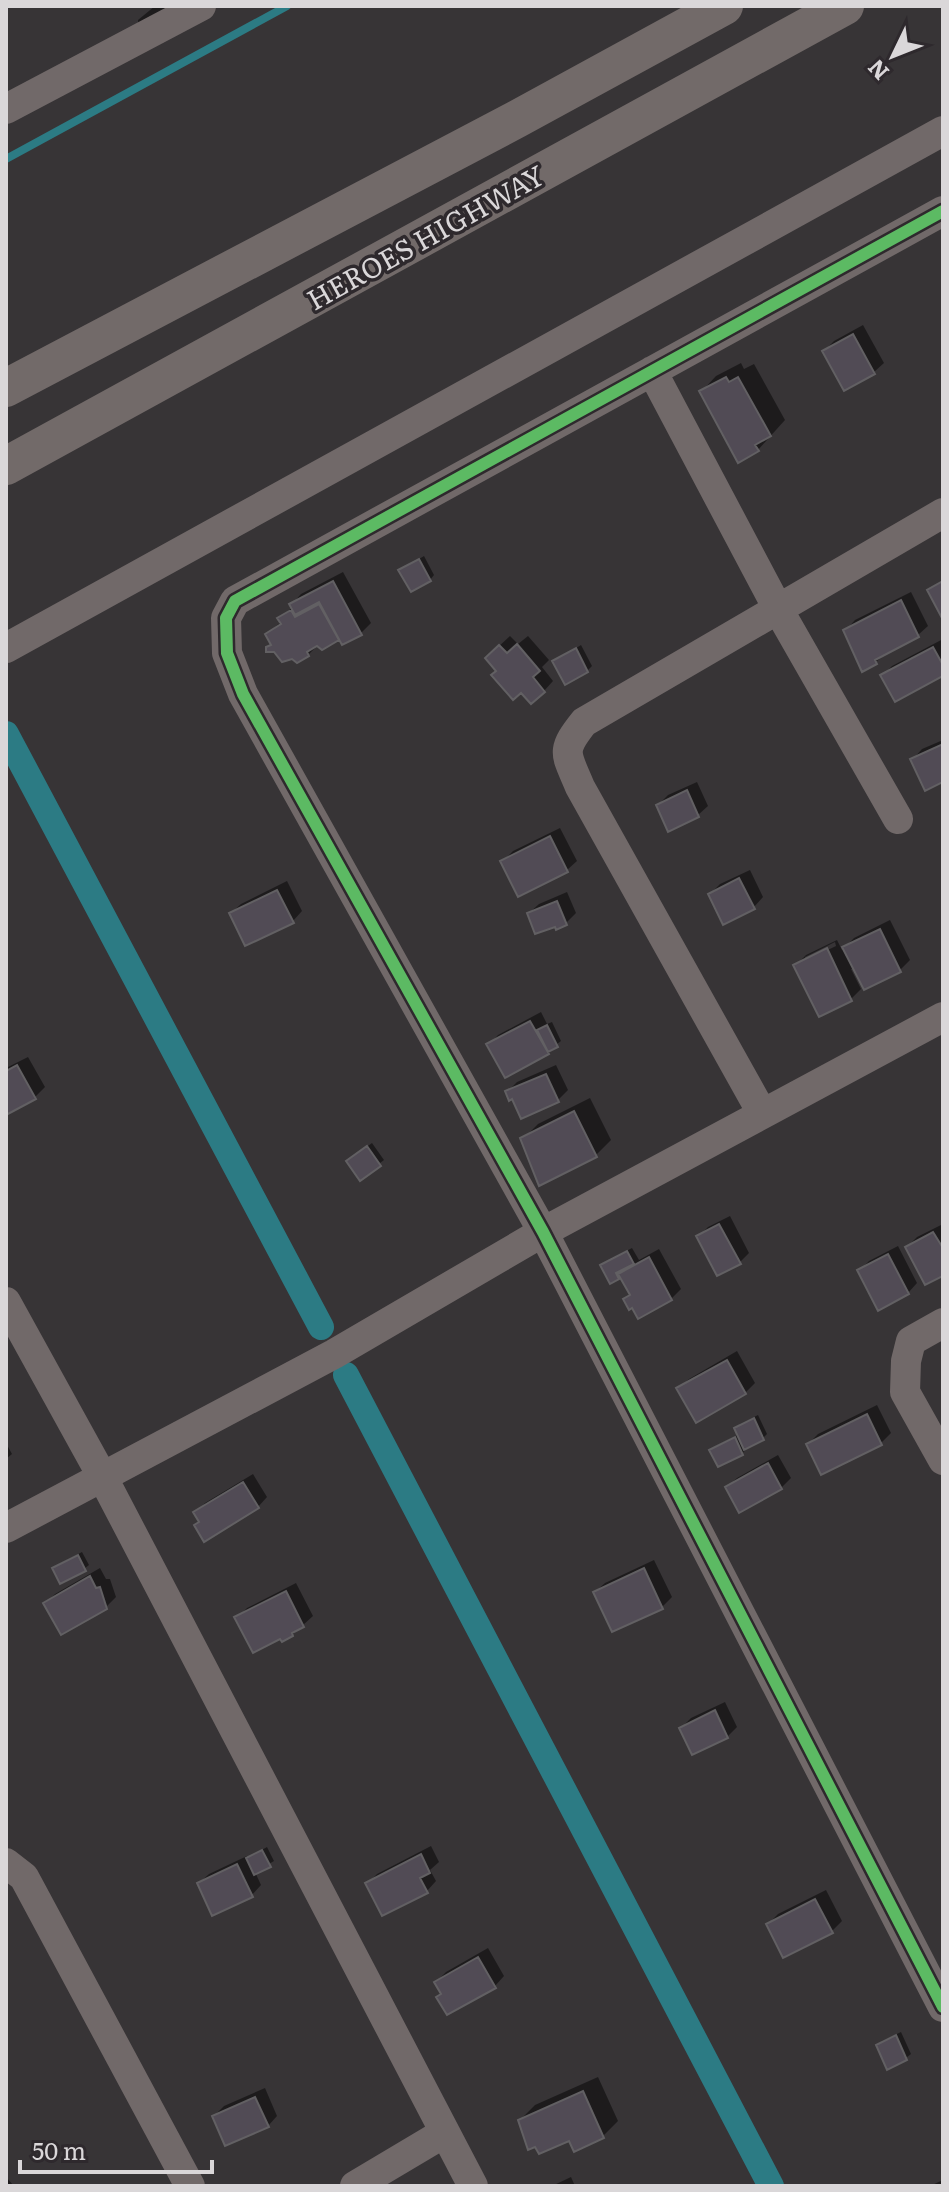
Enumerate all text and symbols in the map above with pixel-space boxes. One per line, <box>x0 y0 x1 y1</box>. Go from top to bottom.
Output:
north arrow <box>853 16 933 96</box>
text: N <box>859 53 896 89</box>
street label: HEROES HIGHWAY <box>298 153 552 319</box>
scale bar <box>20 2124 212 2174</box>
text: 50 m <box>32 2132 86 2167</box>

